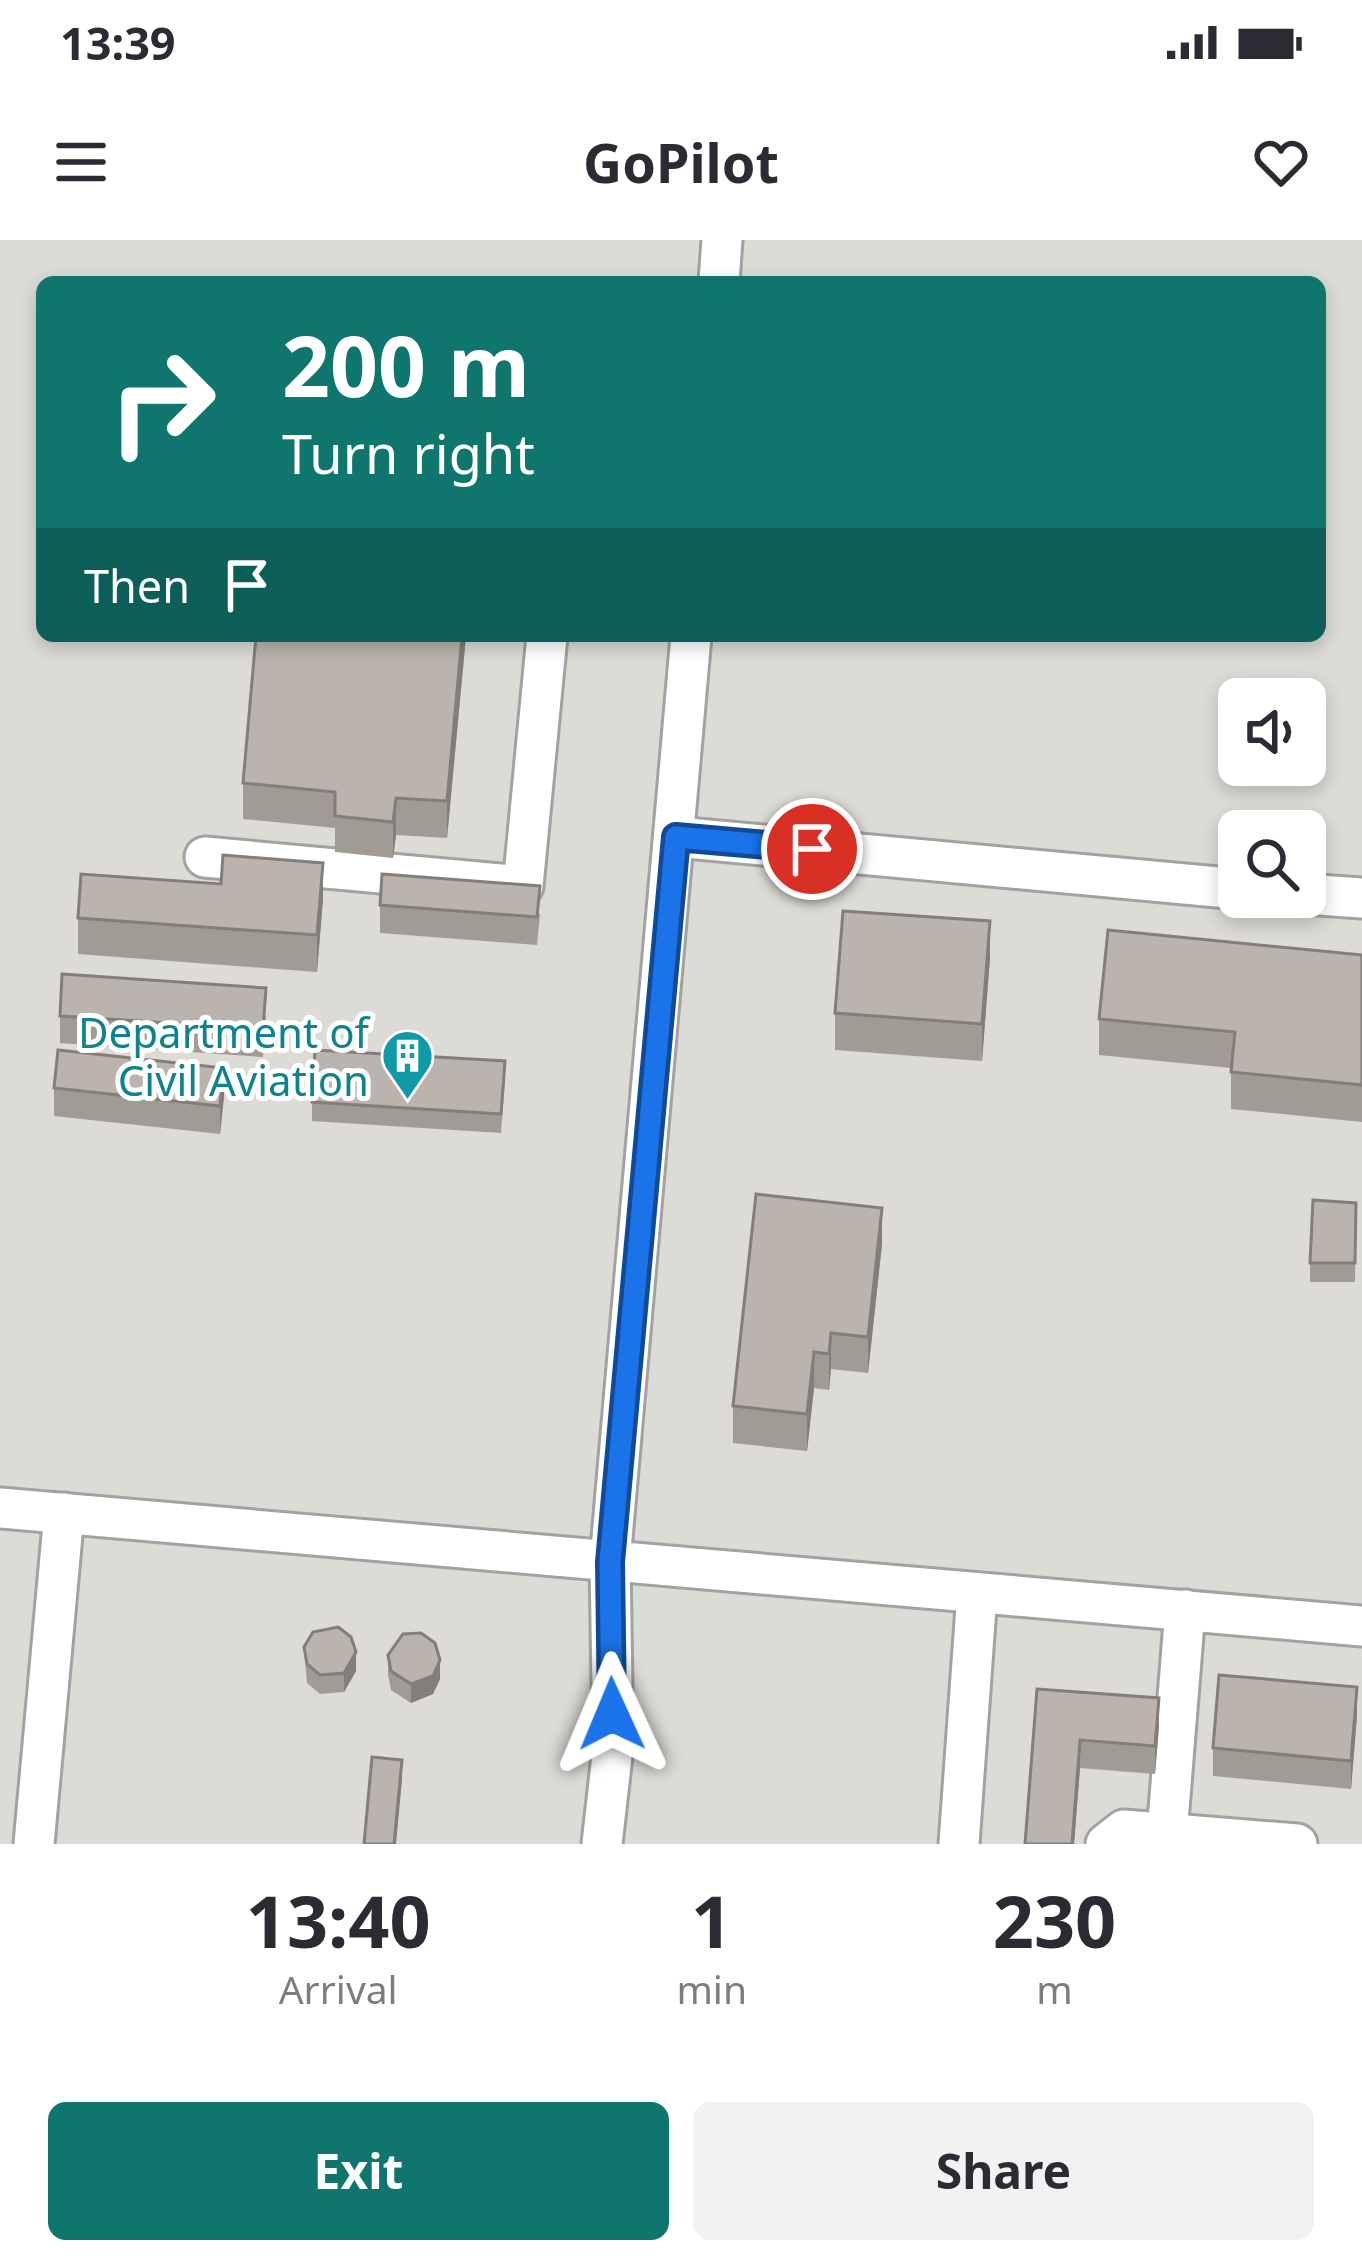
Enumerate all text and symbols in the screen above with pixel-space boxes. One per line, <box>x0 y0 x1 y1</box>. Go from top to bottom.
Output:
text: 13:39 <box>60 12 176 73</box>
text: GoPilot <box>583 125 779 199</box>
icon: menu <box>48 129 114 195</box>
icon: heart <box>1248 129 1314 195</box>
text: 200 m <box>282 307 530 422</box>
icon: right <box>84 324 240 480</box>
text: Turn right <box>282 416 535 490</box>
icon: arrive <box>214 552 280 618</box>
text: Then <box>84 555 190 616</box>
map controls <box>1218 678 1326 918</box>
button: sound <box>1218 678 1326 786</box>
pin <box>761 798 863 900</box>
button: search <box>1218 810 1326 918</box>
icon: arrive <box>779 816 845 882</box>
place label: Department of Civil Aviation <box>78 1003 372 1108</box>
building icon: Department of Civil Aviation <box>380 1027 436 1101</box>
position arrow <box>549 1651 675 1777</box>
text: 13:40 <box>246 1871 431 1969</box>
text: 1 <box>691 1871 732 1969</box>
text: 230 <box>993 1871 1116 1969</box>
text: Arrival <box>279 1962 398 2015</box>
text: min <box>676 1962 747 2015</box>
text: m <box>1036 1962 1073 2015</box>
button: Exit <box>48 2102 669 2240</box>
button: Share <box>693 2102 1314 2240</box>

